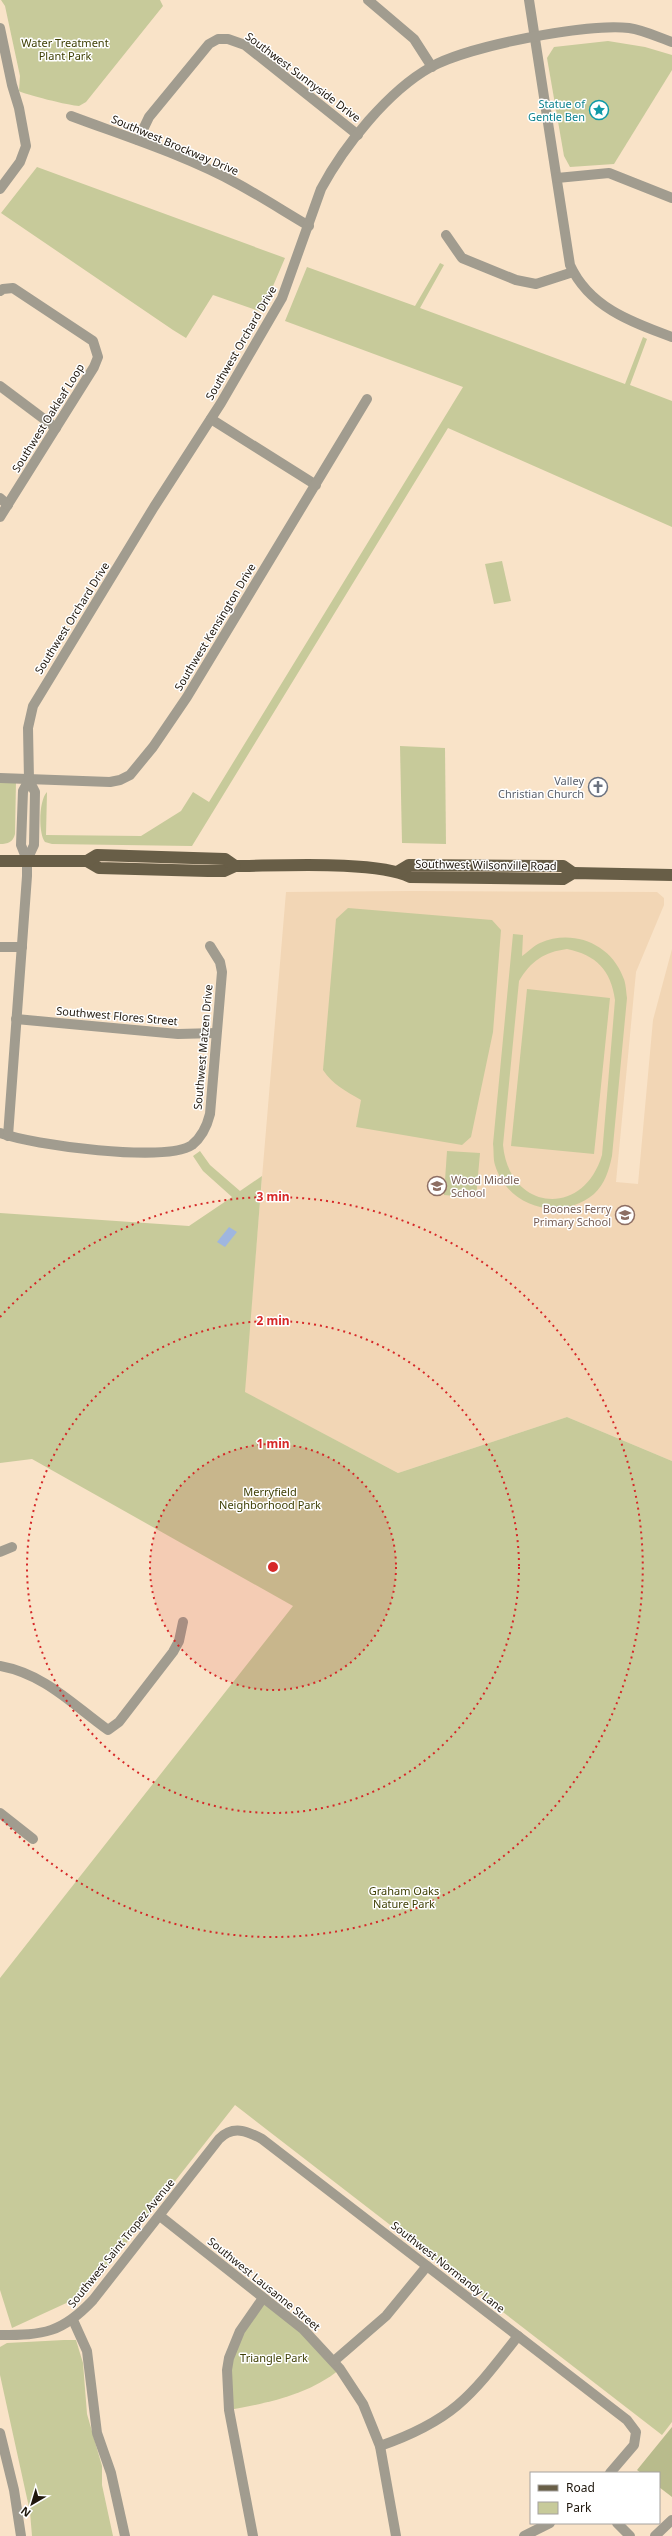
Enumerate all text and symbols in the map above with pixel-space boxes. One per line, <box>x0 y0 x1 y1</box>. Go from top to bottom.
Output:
street label: Southwest Sunnyside Drive <box>243 28 364 125</box>
park label: Water Treatment Plant Park <box>21 35 109 63</box>
place label: Statue of Gentle Ben <box>528 96 586 124</box>
place icon: Statue of Gentle Ben <box>588 99 610 121</box>
street label: Southwest Brockway Drive <box>109 111 241 178</box>
street label: Southwest Orchard Drive <box>202 283 279 403</box>
street label: Southwest Oakleaf Loop <box>8 360 87 475</box>
street label: Southwest Orchard Drive <box>31 559 112 677</box>
street label: Southwest Kensington Drive <box>170 560 259 693</box>
place label: Valley Christian Church <box>498 773 584 801</box>
church icon: Valley Christian Church <box>587 776 609 798</box>
street label: Southwest Wilsonville Road <box>415 856 557 873</box>
street label: Southwest Matzen Drive <box>190 984 215 1110</box>
street label: Southwest Flores Street <box>56 1003 178 1028</box>
place label: Wood Middle School <box>451 1172 519 1200</box>
school or university icon: Wood Middle School <box>426 1175 448 1197</box>
text: 3 min <box>256 1188 290 1205</box>
place label: Boones Ferry Primary School <box>533 1201 611 1229</box>
school or university icon: Boones Ferry Primary School <box>614 1204 636 1226</box>
text: 2 min <box>256 1312 290 1329</box>
text: 1 min <box>256 1435 290 1452</box>
park label: Merryfield Neighborhood Park <box>219 1484 321 1512</box>
centre of rings <box>266 1560 280 1574</box>
park label: Graham Oaks Nature Park <box>369 1883 439 1911</box>
street label: Southwest Saint Tropez Avenue <box>64 2175 177 2310</box>
street label: Southwest Normandy Lane <box>388 2218 508 2316</box>
street label: Southwest Lausanne Street <box>205 2233 324 2334</box>
park label: Triangle Park <box>240 2350 308 2365</box>
legend <box>530 2472 660 2524</box>
text: Road <box>566 2479 595 2496</box>
north arrow <box>12 2484 52 2524</box>
text: Park <box>566 2499 592 2516</box>
text: N <box>17 2504 34 2521</box>

